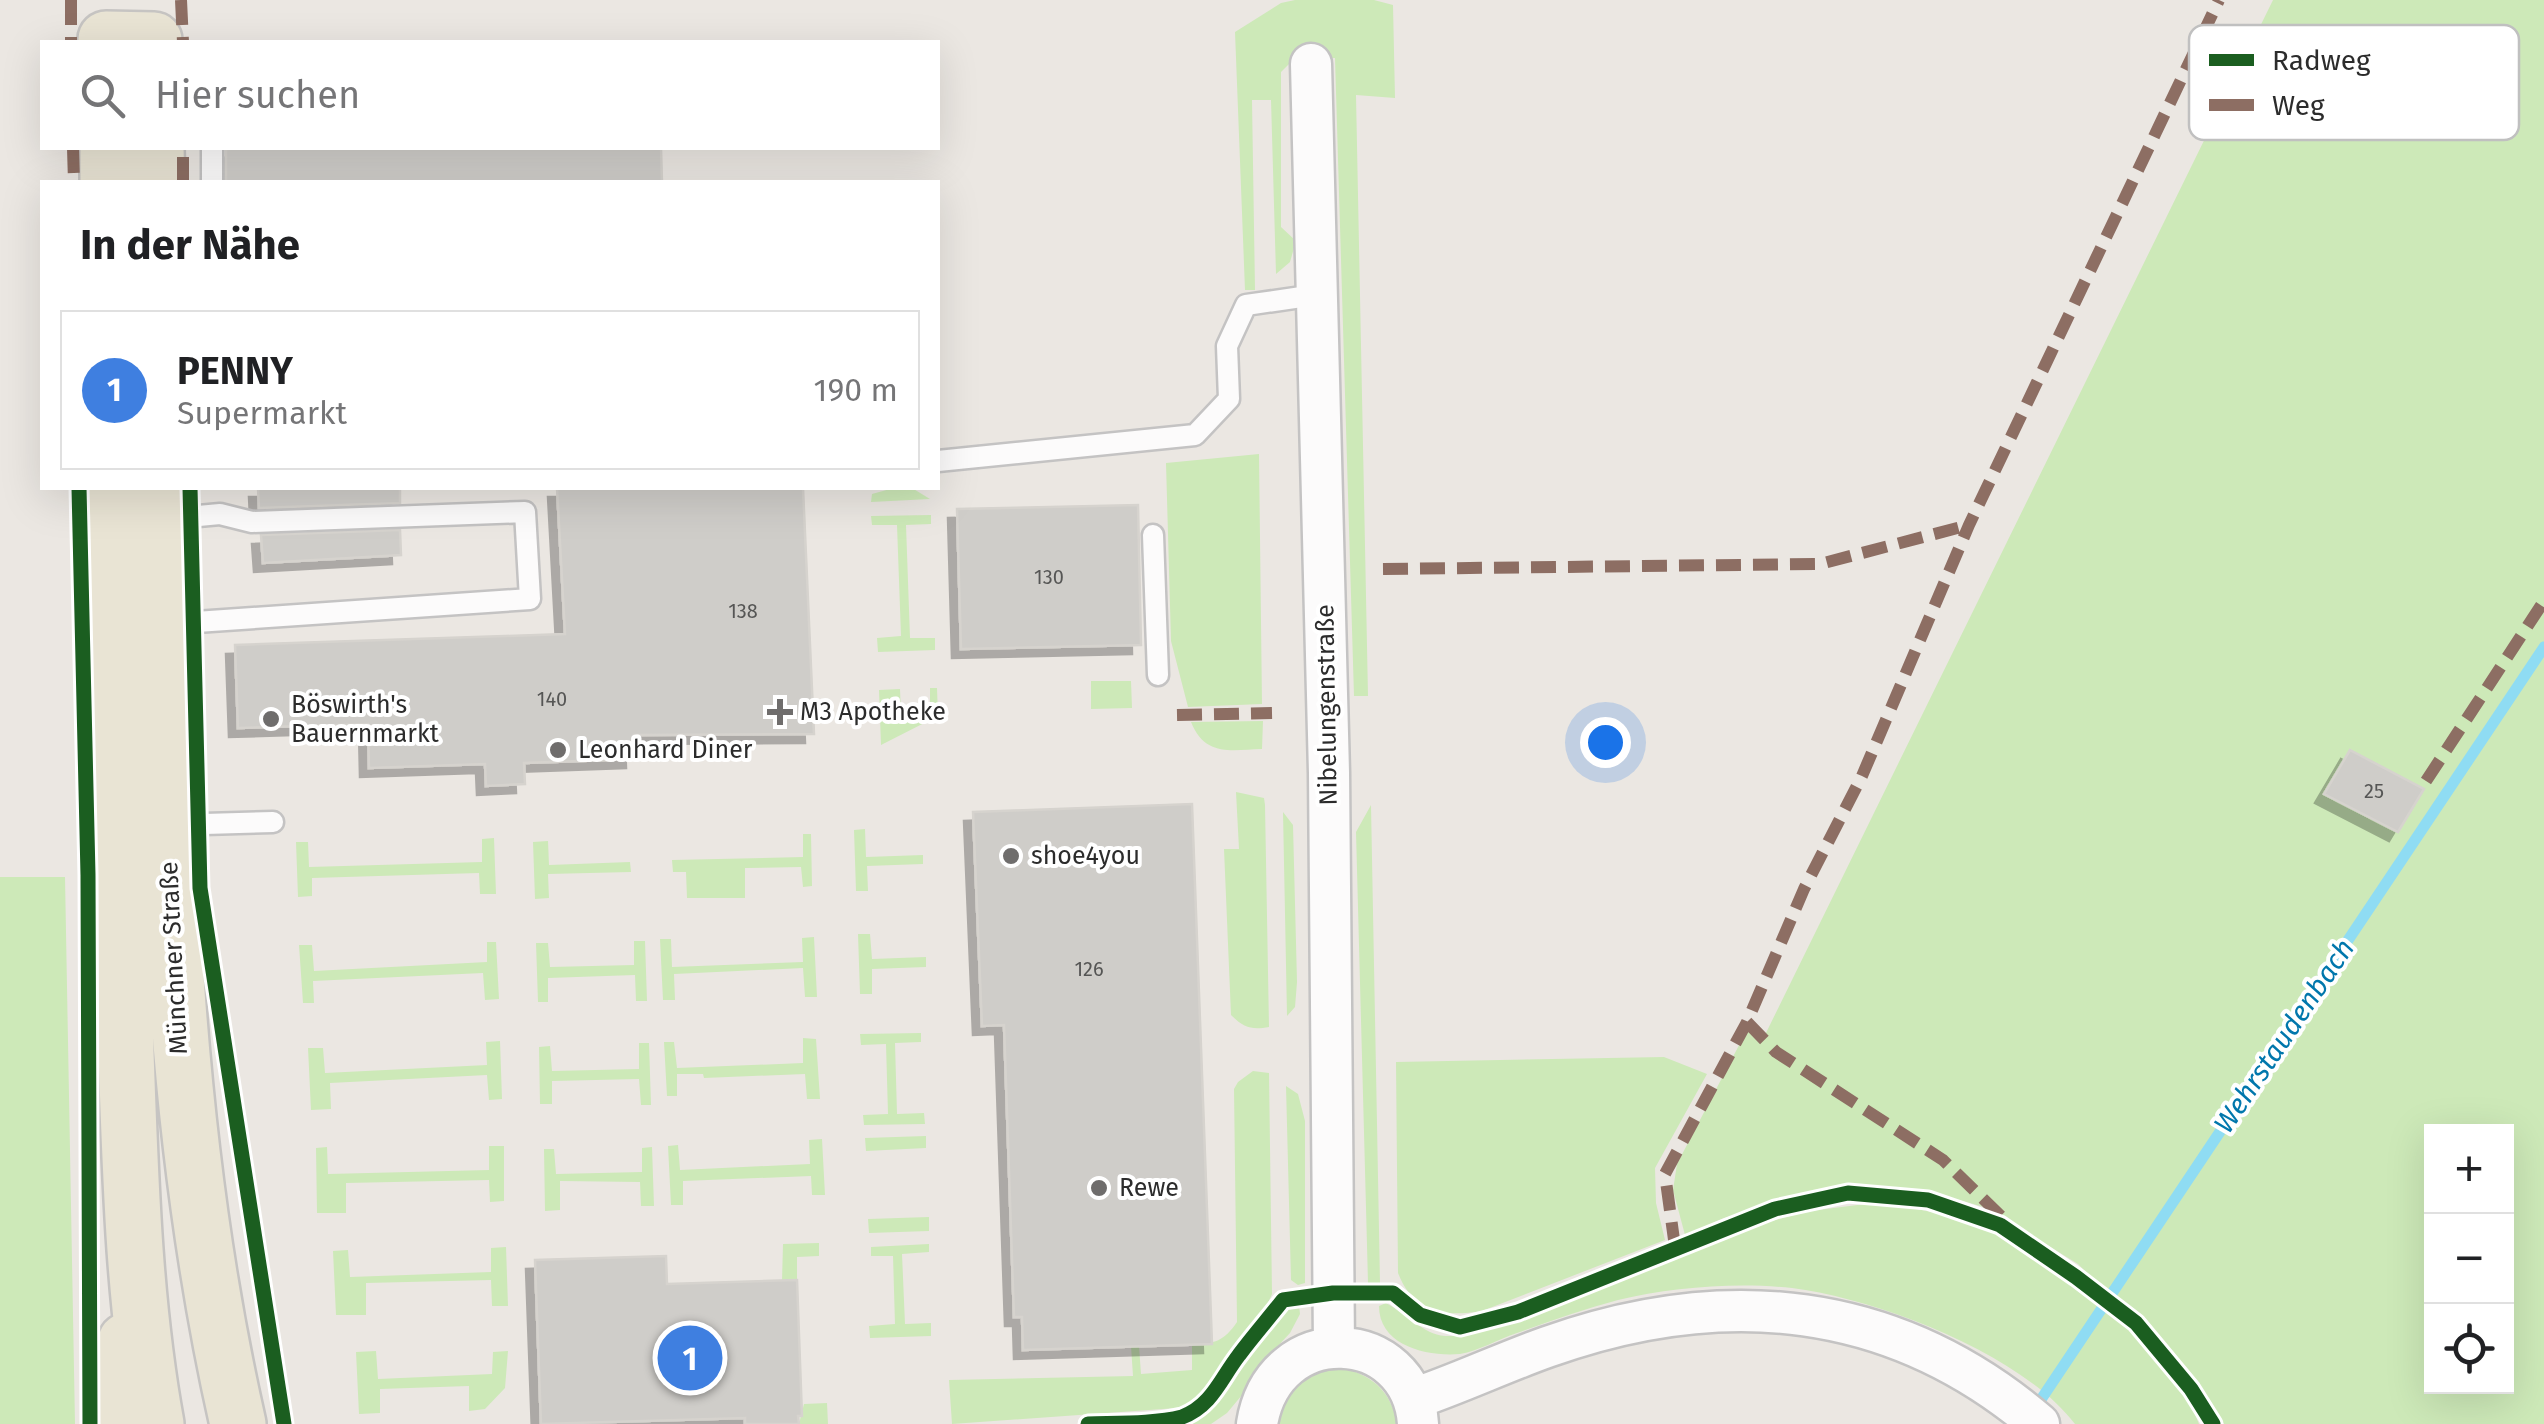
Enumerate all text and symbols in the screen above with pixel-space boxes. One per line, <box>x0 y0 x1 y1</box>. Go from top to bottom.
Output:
legend <box>2189 25 2519 140</box>
search box <box>40 40 940 150</box>
text: Radweg <box>2272 44 2371 77</box>
icon: search <box>75 68 130 123</box>
text: Hier suchen <box>155 72 360 118</box>
text: Weg <box>2272 89 2325 122</box>
text: In der Nähe <box>80 220 300 270</box>
text: PENNY <box>177 348 293 394</box>
text: 1 <box>107 371 122 409</box>
text: 190 m <box>814 371 898 409</box>
text: Supermarkt <box>177 394 347 432</box>
house number: 130 <box>1034 565 1064 589</box>
house number: 138 <box>728 599 758 623</box>
street label: Nibelungenstraße <box>1310 604 1344 806</box>
house number: 140 <box>537 687 567 711</box>
place label: Böswirth's Bauernmarkt <box>291 690 440 749</box>
place label: M3 Apotheke <box>800 697 946 727</box>
marker: M3 Apotheke <box>769 701 791 723</box>
marker: Böswirth's Bauernmarkt <box>260 708 282 730</box>
your location <box>1580 717 1631 768</box>
place label: Leonhard Diner <box>578 735 753 765</box>
marker: Leonhard Diner <box>547 739 569 761</box>
house number: 25 <box>2364 779 2384 803</box>
place label: shoe4you <box>1031 841 1140 871</box>
marker: shoe4you <box>1000 845 1022 867</box>
street label: Münchner Straße <box>154 861 194 1055</box>
water label: Wehrstaudenbach <box>2207 933 2361 1139</box>
house number: 126 <box>1074 957 1104 981</box>
map controls <box>2424 1124 2514 1394</box>
button: + <box>2424 1124 2514 1214</box>
place label: Rewe <box>1119 1173 1179 1203</box>
marker: Rewe <box>1088 1177 1110 1199</box>
button: − <box>2424 1214 2514 1304</box>
button: locate <box>2424 1304 2514 1394</box>
pin: 1 <box>658 1320 722 1396</box>

